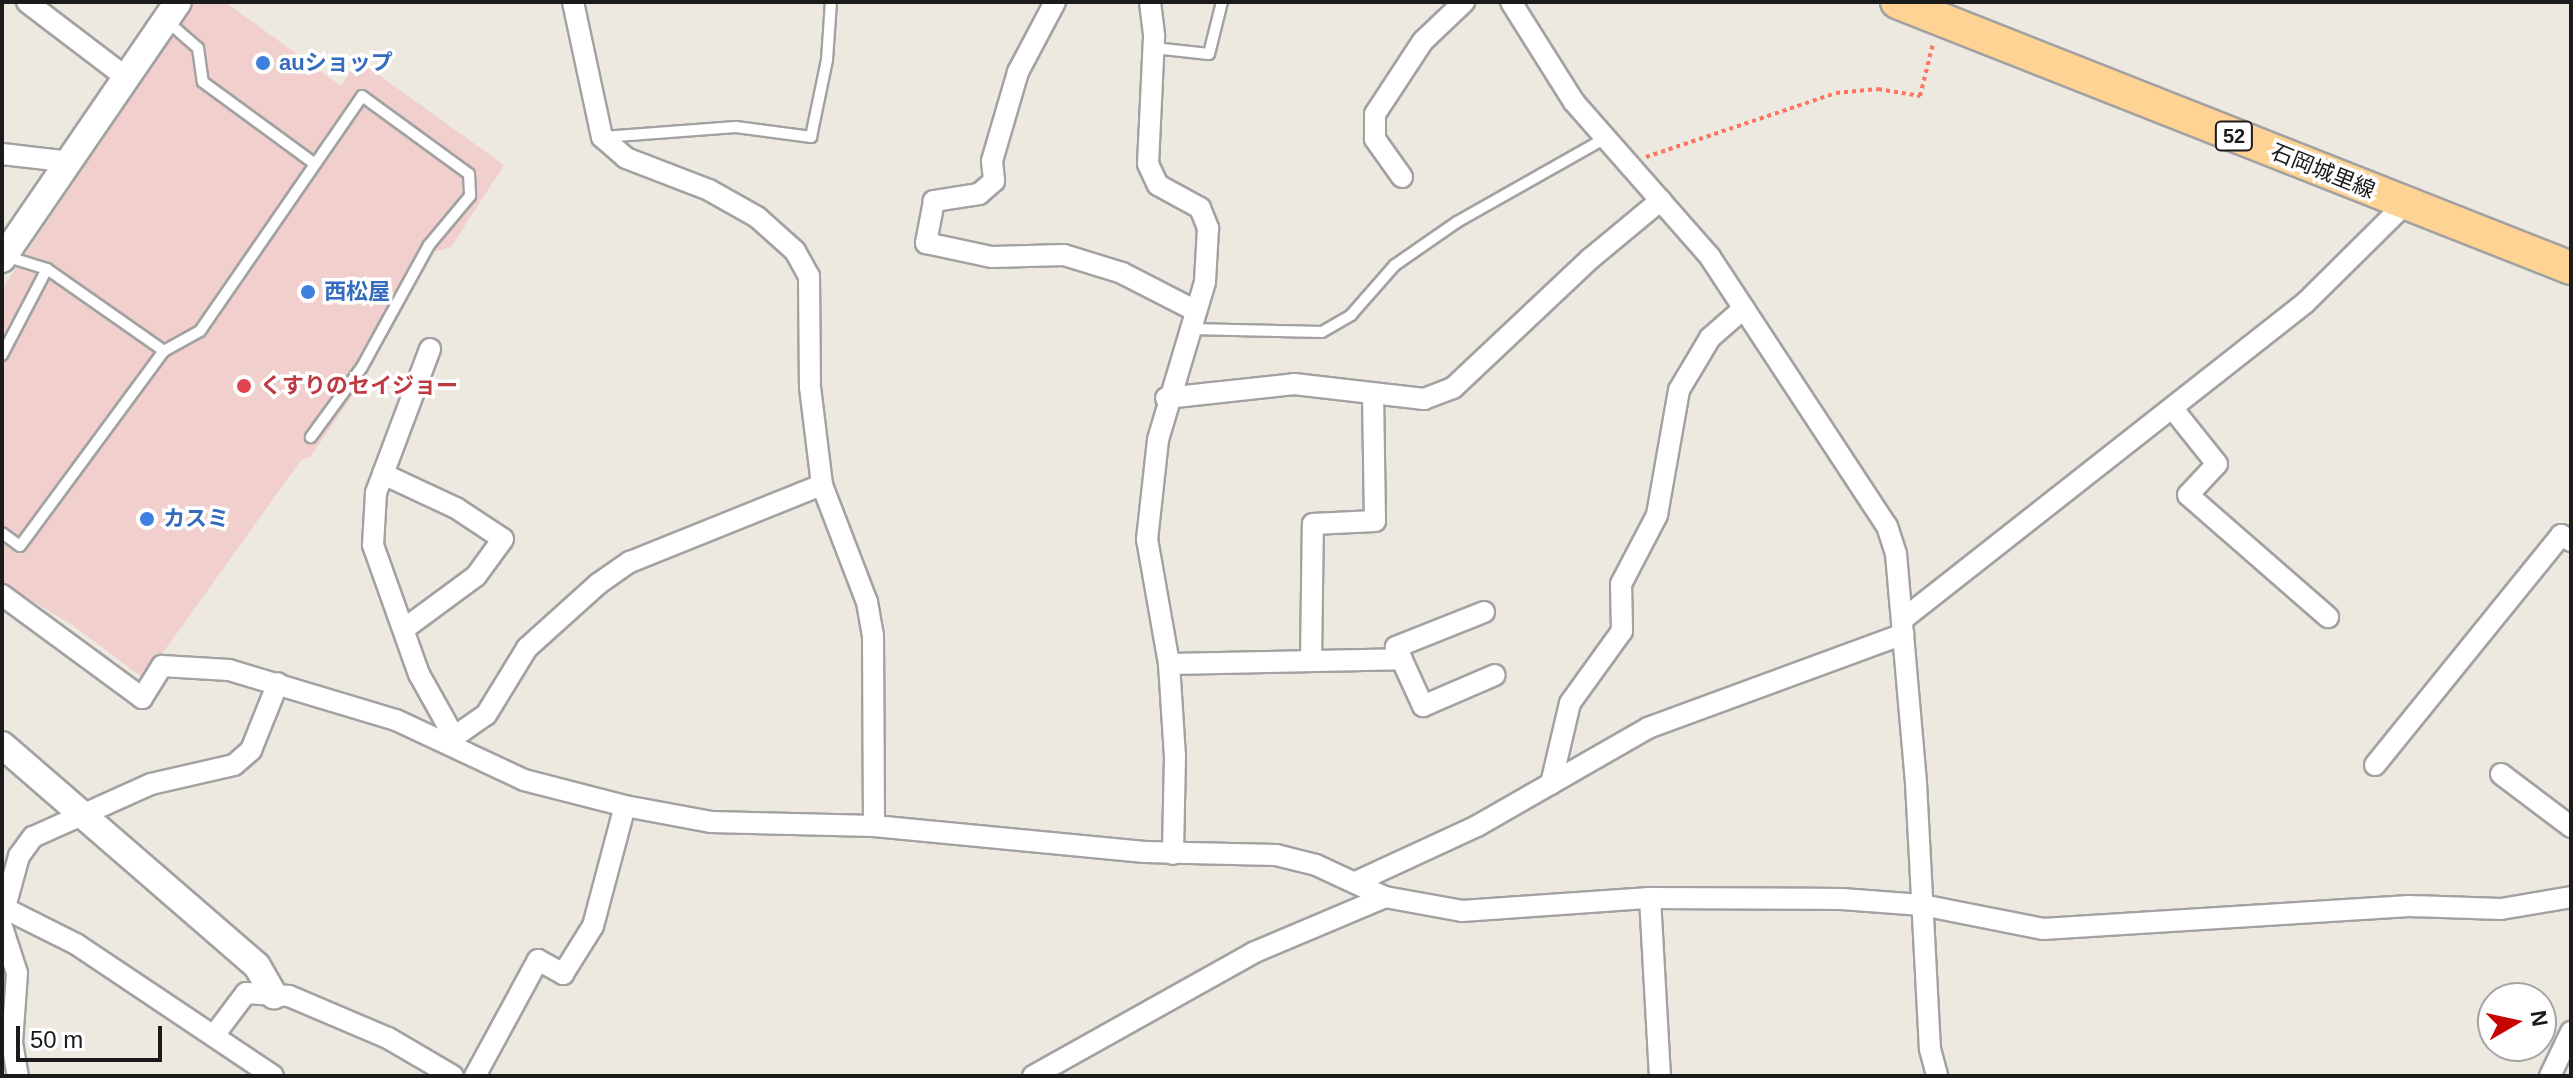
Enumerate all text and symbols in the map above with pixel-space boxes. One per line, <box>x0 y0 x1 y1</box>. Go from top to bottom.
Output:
place label: auショップ <box>279 50 393 76</box>
marker: auショップ <box>254 54 272 72</box>
road number: 52 <box>2214 120 2254 152</box>
street label: 石岡城里線 <box>2267 138 2379 204</box>
place label: 西松屋 <box>324 279 390 305</box>
marker: 西松屋 <box>299 283 317 301</box>
place label: くすりのセイジョー <box>260 373 458 399</box>
marker: くすりのセイジョー <box>235 377 253 395</box>
place label: カスミ <box>163 506 229 532</box>
marker: カスミ <box>138 510 156 528</box>
north arrow <box>2477 982 2557 1062</box>
text: N <box>2526 1009 2553 1028</box>
scale bar <box>20 1010 166 1060</box>
text: 50 m <box>30 1026 83 1053</box>

